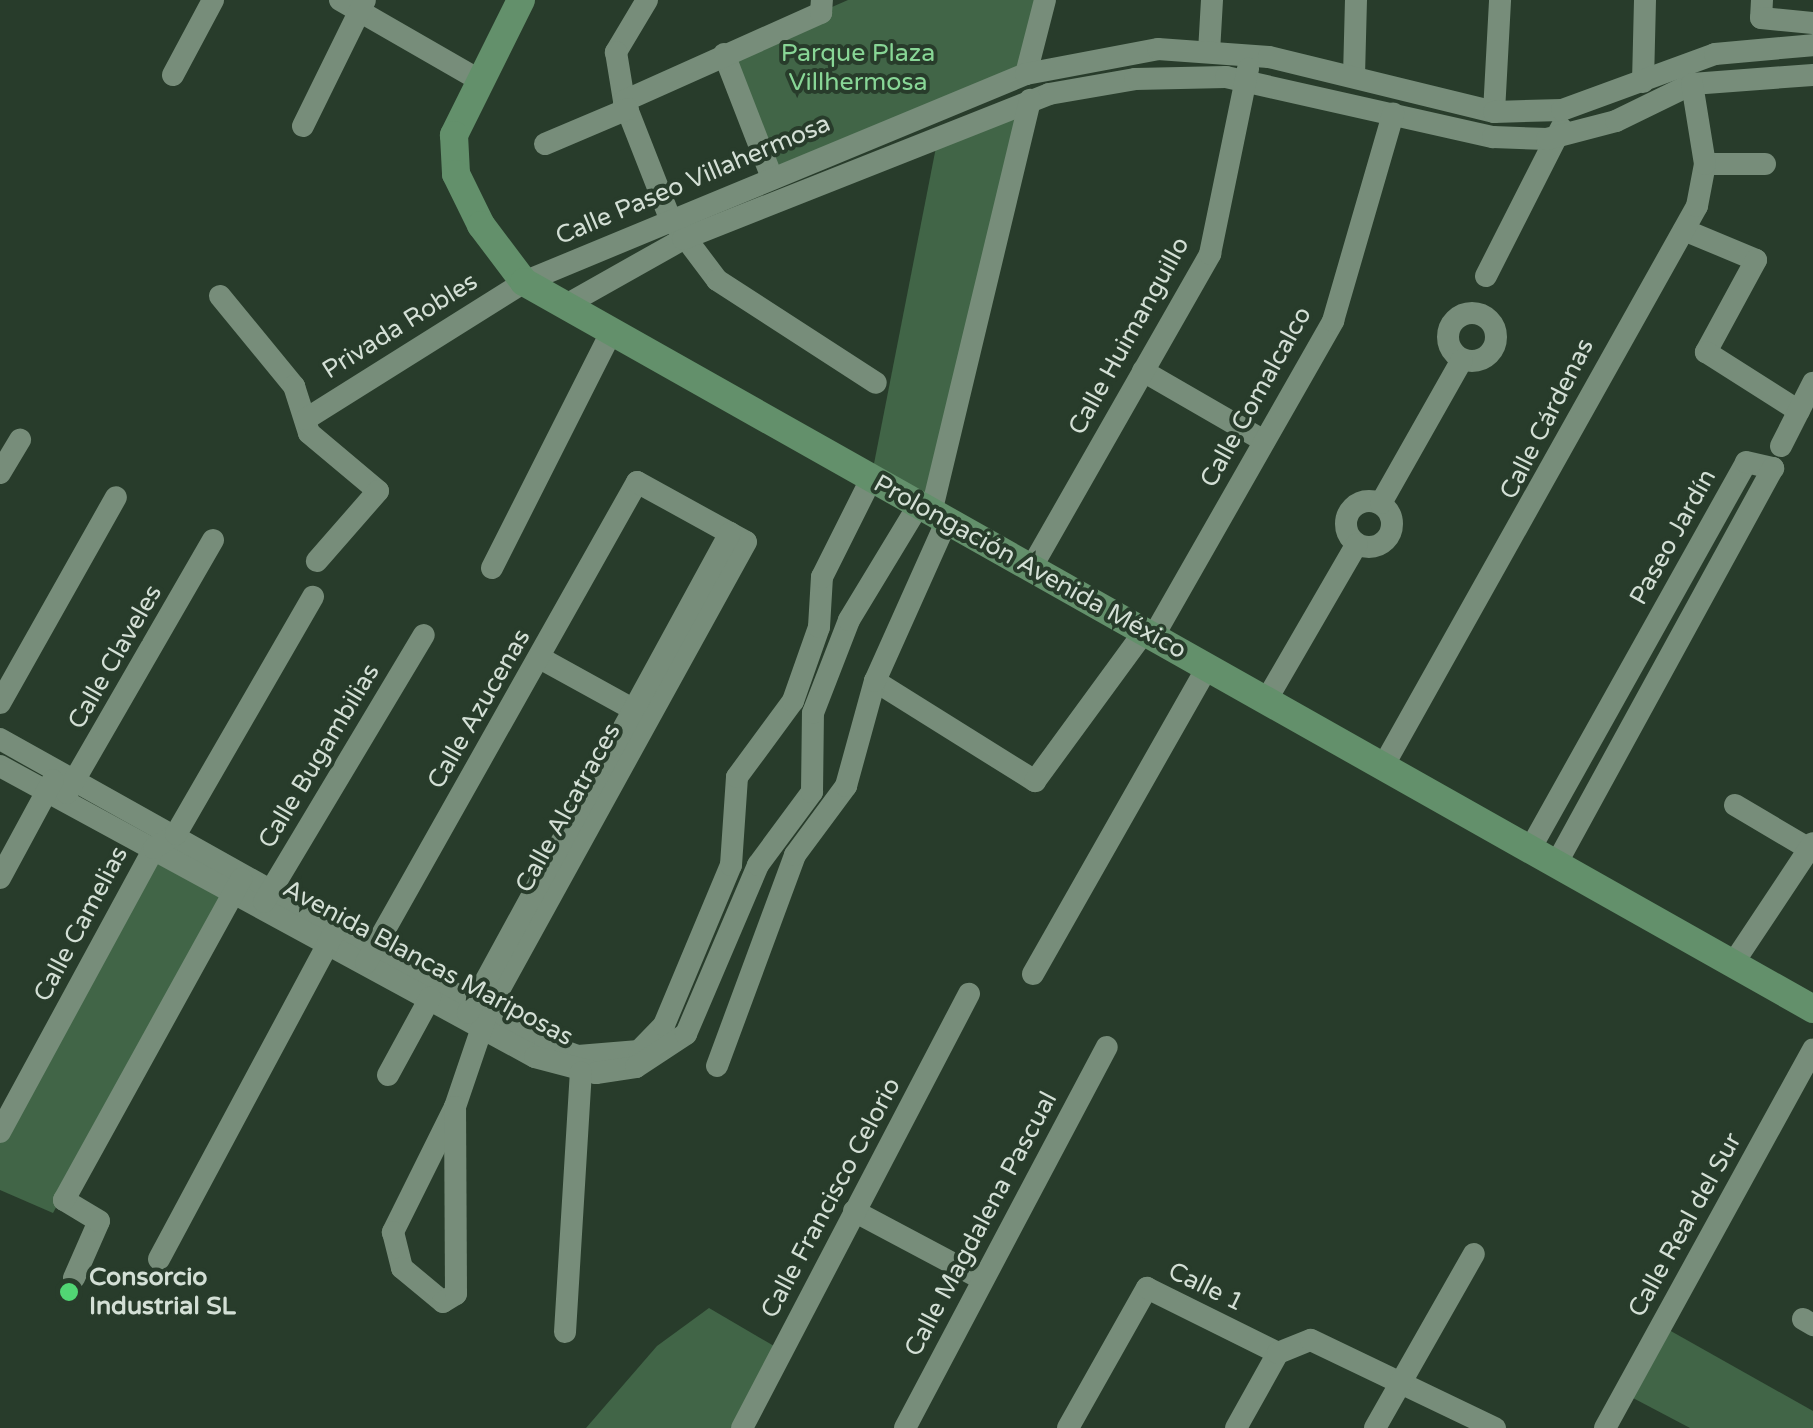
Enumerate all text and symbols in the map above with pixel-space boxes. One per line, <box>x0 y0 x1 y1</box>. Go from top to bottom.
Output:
park label: Parque Plaza Villhermosa <box>781 39 935 98</box>
street label: Calle Paseo Villahermosa <box>551 108 835 252</box>
street label: Calle Huimanguillo <box>1062 232 1196 440</box>
street label: Privada Robles <box>317 266 483 386</box>
street label: Calle Comalcalco <box>1194 301 1318 493</box>
street label: Calle Cárdenas <box>1494 334 1600 504</box>
street label: Paseo Jardín <box>1623 464 1723 610</box>
street label: Prolongación Avenida México <box>868 468 1192 666</box>
street label: Calle Claveles <box>62 580 168 734</box>
street label: Calle Azucenas <box>421 624 537 794</box>
street label: Calle Bugambilias <box>252 658 386 854</box>
street label: Calle Alcatraces <box>509 718 627 898</box>
street label: Calle Camelias <box>27 841 135 1007</box>
street label: Avenida Blancas Mariposas <box>278 874 578 1052</box>
street label: Calle Francisco Celorio <box>755 1073 907 1323</box>
street label: Calle Magdalena Pascual <box>898 1087 1064 1361</box>
street label: Calle Real del Sur <box>1622 1128 1748 1322</box>
street label: Calle 1 <box>1163 1256 1249 1318</box>
place label: Consorcio Industrial SL <box>89 1263 236 1322</box>
marker: Consorcio Industrial SL <box>58 1281 80 1303</box>

